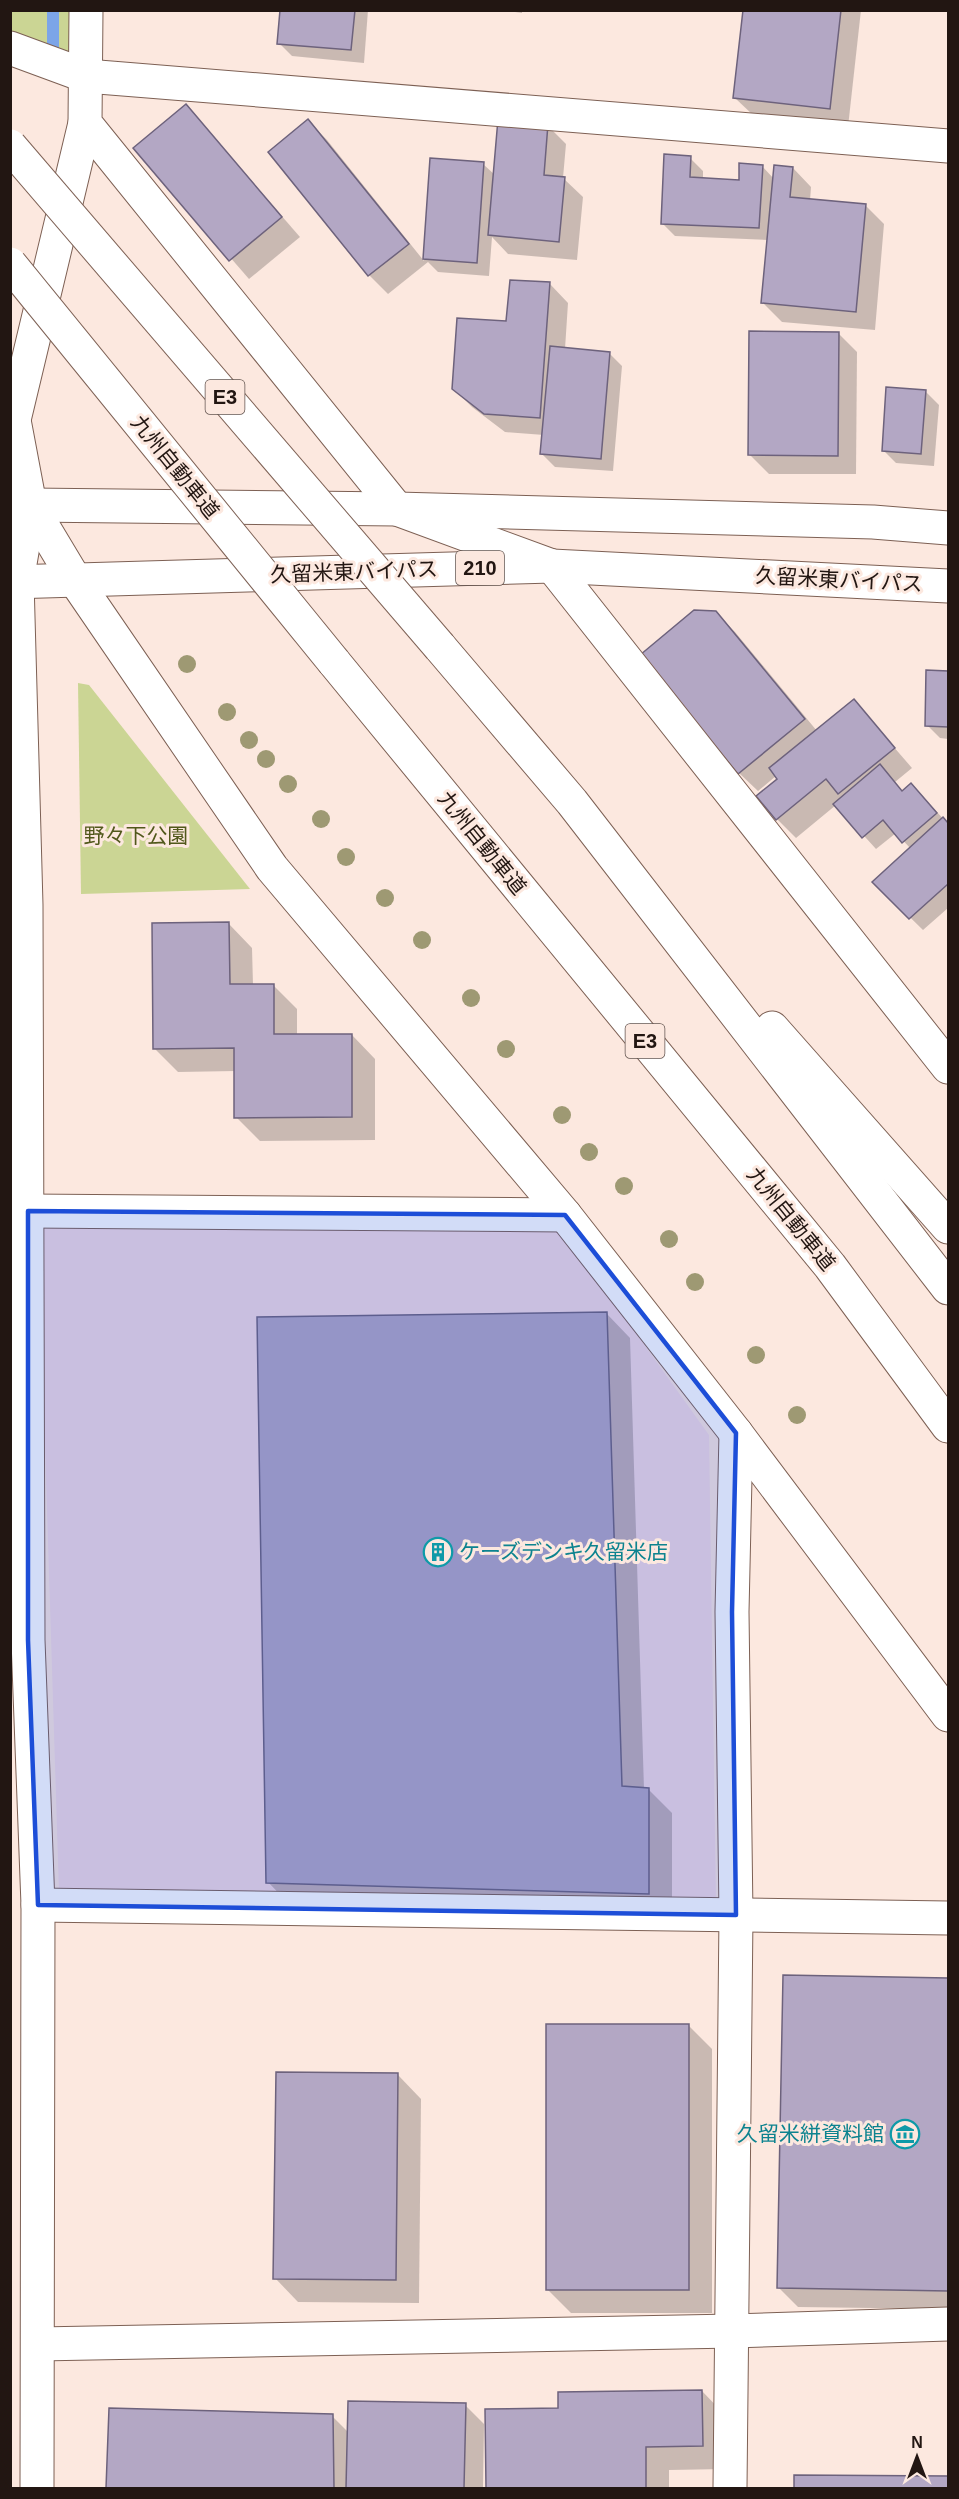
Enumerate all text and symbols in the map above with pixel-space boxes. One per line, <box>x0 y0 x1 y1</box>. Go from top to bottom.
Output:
road number: E3 <box>206 380 244 414</box>
street label: 九州自動車道 <box>127 410 224 523</box>
road number: 210 <box>456 551 504 585</box>
street label: 久留米東バイパス <box>270 557 438 586</box>
street label: 久留米東バイパス <box>755 564 923 595</box>
street label: 九州自動車道 <box>434 786 531 899</box>
park label: 野々下公園 <box>84 824 189 847</box>
road number: E3 <box>626 1024 664 1058</box>
street label: 九州自動車道 <box>743 1162 840 1275</box>
building icon: ケーズデンキ久留米店 <box>422 1536 454 1568</box>
place label: ケーズデンキ久留米店 <box>459 1540 668 1563</box>
museum icon: 久留米絣資料館 <box>889 2118 921 2150</box>
place label: 久留米絣資料館 <box>737 2122 884 2145</box>
north arrow <box>887 2427 947 2487</box>
text: N <box>911 2434 923 2451</box>

